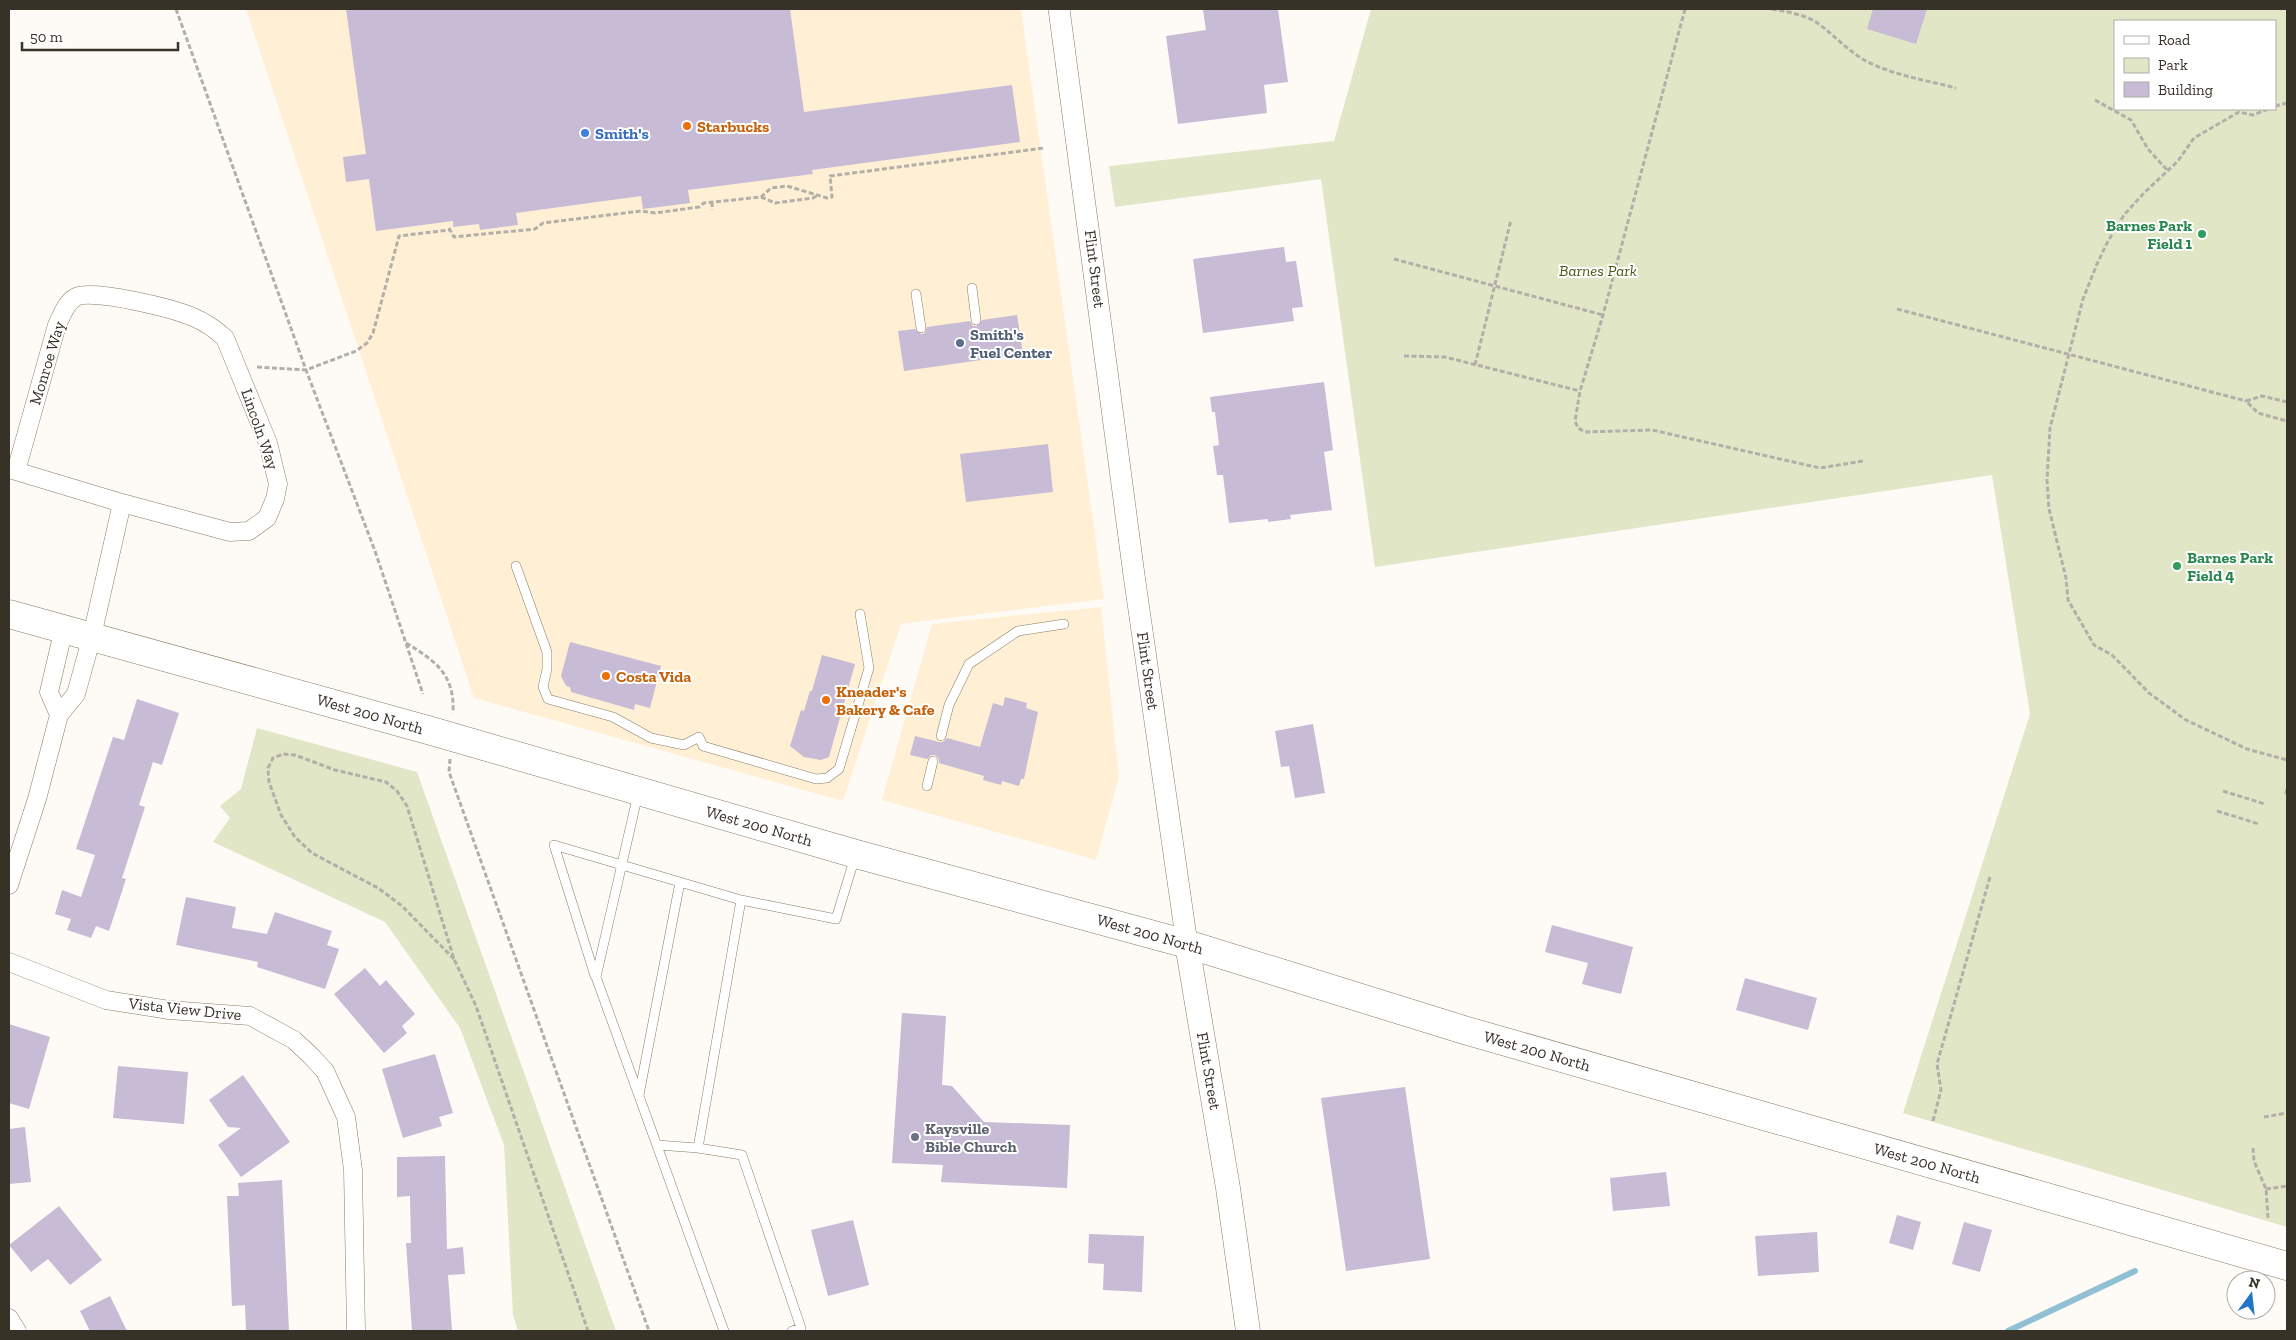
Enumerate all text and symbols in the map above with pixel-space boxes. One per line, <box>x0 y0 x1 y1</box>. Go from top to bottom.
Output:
scale bar <box>22 20 179 52</box>
legend <box>2114 20 2276 110</box>
text: 50 m <box>30 28 63 46</box>
text: Road <box>2158 31 2191 49</box>
text: Park <box>2158 56 2188 74</box>
text: Building <box>2158 81 2213 99</box>
place label: Starbucks <box>697 117 769 136</box>
marker: Starbucks <box>681 120 693 132</box>
place label: Smith's <box>595 124 649 143</box>
marker: Smith's <box>579 127 591 139</box>
place label: Barnes Park Field 1 <box>2106 216 2193 253</box>
marker: Barnes Park Field 1 <box>2196 228 2208 240</box>
street label: Flint Street <box>1081 229 1109 309</box>
park label: Barnes Park <box>1559 261 1637 280</box>
street label: Monroe Way <box>25 318 69 407</box>
place label: Smith's Fuel Center <box>970 325 1052 362</box>
marker: Smith's Fuel Center <box>954 337 966 349</box>
street label: Lincoln Way <box>237 386 283 473</box>
place label: Barnes Park Field 4 <box>2187 548 2273 585</box>
marker: Barnes Park Field 4 <box>2171 560 2183 572</box>
street label: Flint Street <box>1133 631 1163 711</box>
place label: Costa Vida <box>616 667 691 686</box>
marker: Costa Vida <box>600 670 612 682</box>
place label: Kneader's Bakery & Cafe <box>836 682 935 719</box>
street label: West 200 North <box>315 690 425 738</box>
marker: Kneader's Bakery & Cafe <box>820 694 832 706</box>
street label: West 200 North <box>704 802 814 850</box>
street label: West 200 North <box>1095 910 1205 958</box>
street label: Vista View Drive <box>127 994 242 1024</box>
street label: West 200 North <box>1482 1027 1592 1075</box>
street label: Flint Street <box>1193 1031 1225 1111</box>
place label: Kaysville Bible Church <box>925 1119 1017 1156</box>
marker: Kaysville Bible Church <box>909 1131 921 1143</box>
street label: West 200 North <box>1872 1139 1982 1187</box>
north arrow <box>2226 1270 2276 1320</box>
text: N <box>2247 1273 2262 1293</box>

